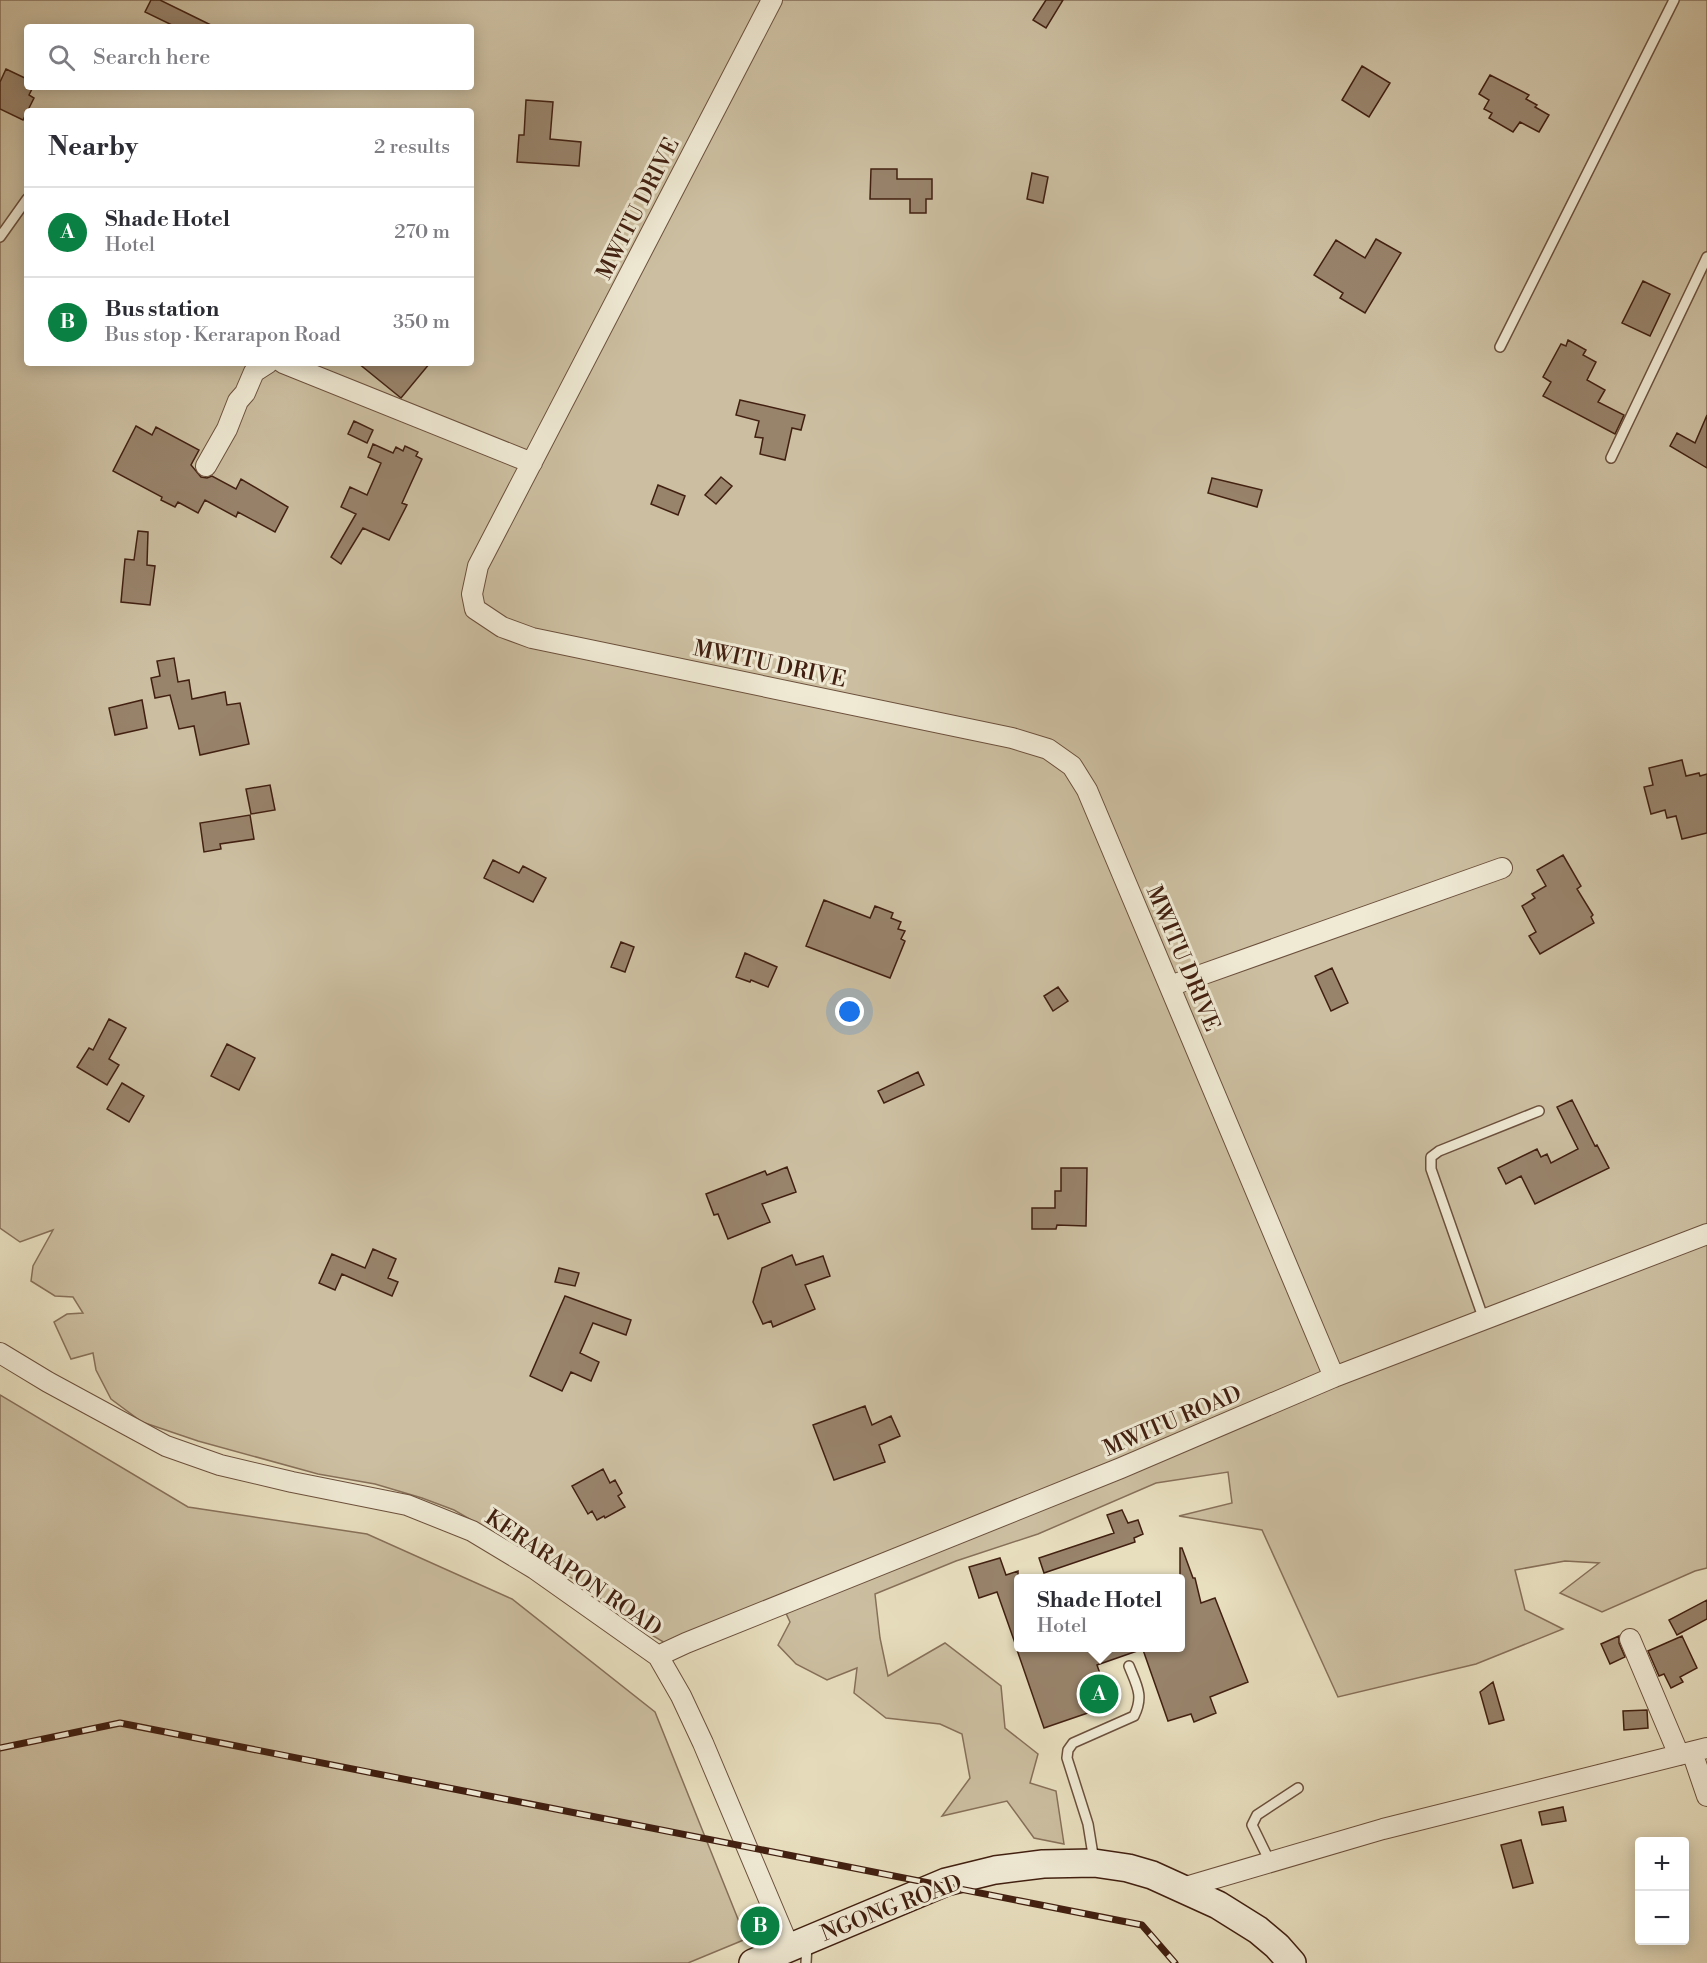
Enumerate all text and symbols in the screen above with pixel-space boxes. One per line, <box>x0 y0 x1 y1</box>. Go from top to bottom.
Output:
search box <box>24 24 474 90</box>
icon: search <box>45 41 78 74</box>
text: Search here <box>93 44 210 71</box>
text: Nearby <box>48 131 138 163</box>
street label: MWITU DRIVE <box>591 133 686 284</box>
text: 2 results <box>374 135 450 160</box>
text: Shade Hotel <box>105 206 230 233</box>
text: A <box>60 220 75 245</box>
text: 270 m <box>394 220 450 245</box>
text: Hotel <box>105 233 155 258</box>
text: Bus station <box>105 296 219 323</box>
text: B <box>60 310 75 335</box>
text: 350 m <box>393 310 450 335</box>
text: Bus stop · Kerarapon Road <box>105 323 341 348</box>
street label: MWITU DRIVE <box>691 635 849 694</box>
street label: MWITU DRIVE <box>1140 882 1225 1035</box>
your location <box>835 997 864 1026</box>
street label: MWITU ROAD <box>1100 1380 1246 1463</box>
street label: KERARAPON ROAD <box>480 1504 667 1642</box>
popup <box>1014 1574 1185 1652</box>
text: Shade Hotel <box>1037 1587 1162 1614</box>
text: Hotel <box>1037 1614 1087 1639</box>
pin: A <box>1080 1672 1118 1716</box>
map controls <box>1635 1837 1689 1945</box>
button: + <box>1635 1837 1689 1891</box>
street label: NGONG ROAD <box>817 1869 966 1948</box>
button: − <box>1635 1891 1689 1945</box>
pin: B <box>740 1904 780 1948</box>

